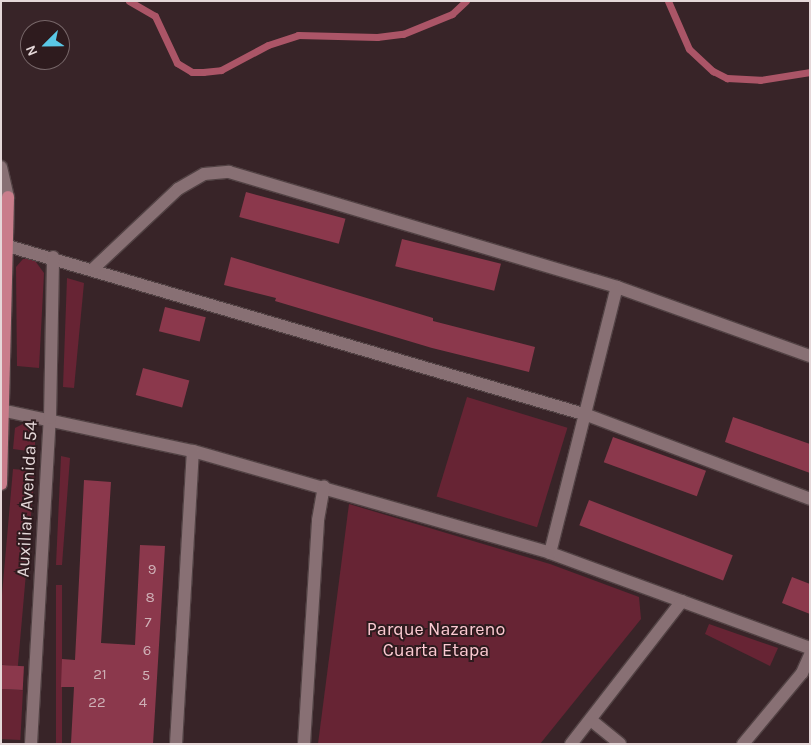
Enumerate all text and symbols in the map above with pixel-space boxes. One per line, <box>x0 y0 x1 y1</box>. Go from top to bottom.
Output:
north arrow <box>20 20 70 70</box>
text: N <box>22 43 41 59</box>
street label: Auxiliar Avenida 54 <box>12 420 42 578</box>
house number: 9 <box>148 561 156 579</box>
house number: 8 <box>145 589 155 607</box>
house number: 7 <box>144 614 152 632</box>
park label: Parque Nazareno Cuarta Etapa <box>367 619 505 662</box>
house number: 6 <box>143 642 151 660</box>
house number: 21 <box>93 666 107 684</box>
house number: 5 <box>142 667 150 685</box>
house number: 22 <box>88 694 106 712</box>
house number: 4 <box>139 694 147 712</box>

